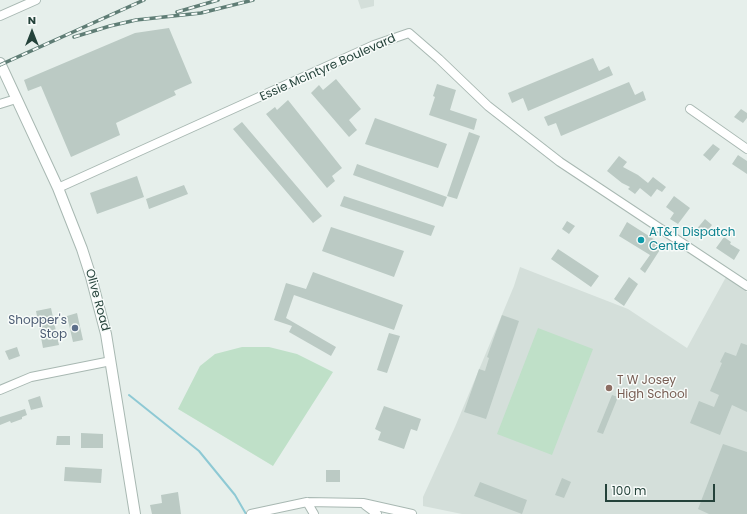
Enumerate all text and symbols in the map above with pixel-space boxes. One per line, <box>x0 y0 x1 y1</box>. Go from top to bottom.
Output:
north arrow <box>12 12 52 52</box>
text: N <box>28 12 36 28</box>
street label: Essie McIntyre Boulevard <box>258 31 398 105</box>
place label: AT&T Dispatch Center <box>649 226 735 254</box>
marker: AT&T Dispatch Center <box>636 235 646 245</box>
street label: Olive Road <box>82 267 112 333</box>
place label: Shopper's Stop <box>8 314 67 342</box>
marker: Shopper's Stop <box>70 323 80 333</box>
place label: T W Josey High School <box>617 374 688 402</box>
marker: T W Josey High School <box>604 383 614 393</box>
scale bar <box>607 476 717 502</box>
text: 100 m <box>612 482 646 499</box>

